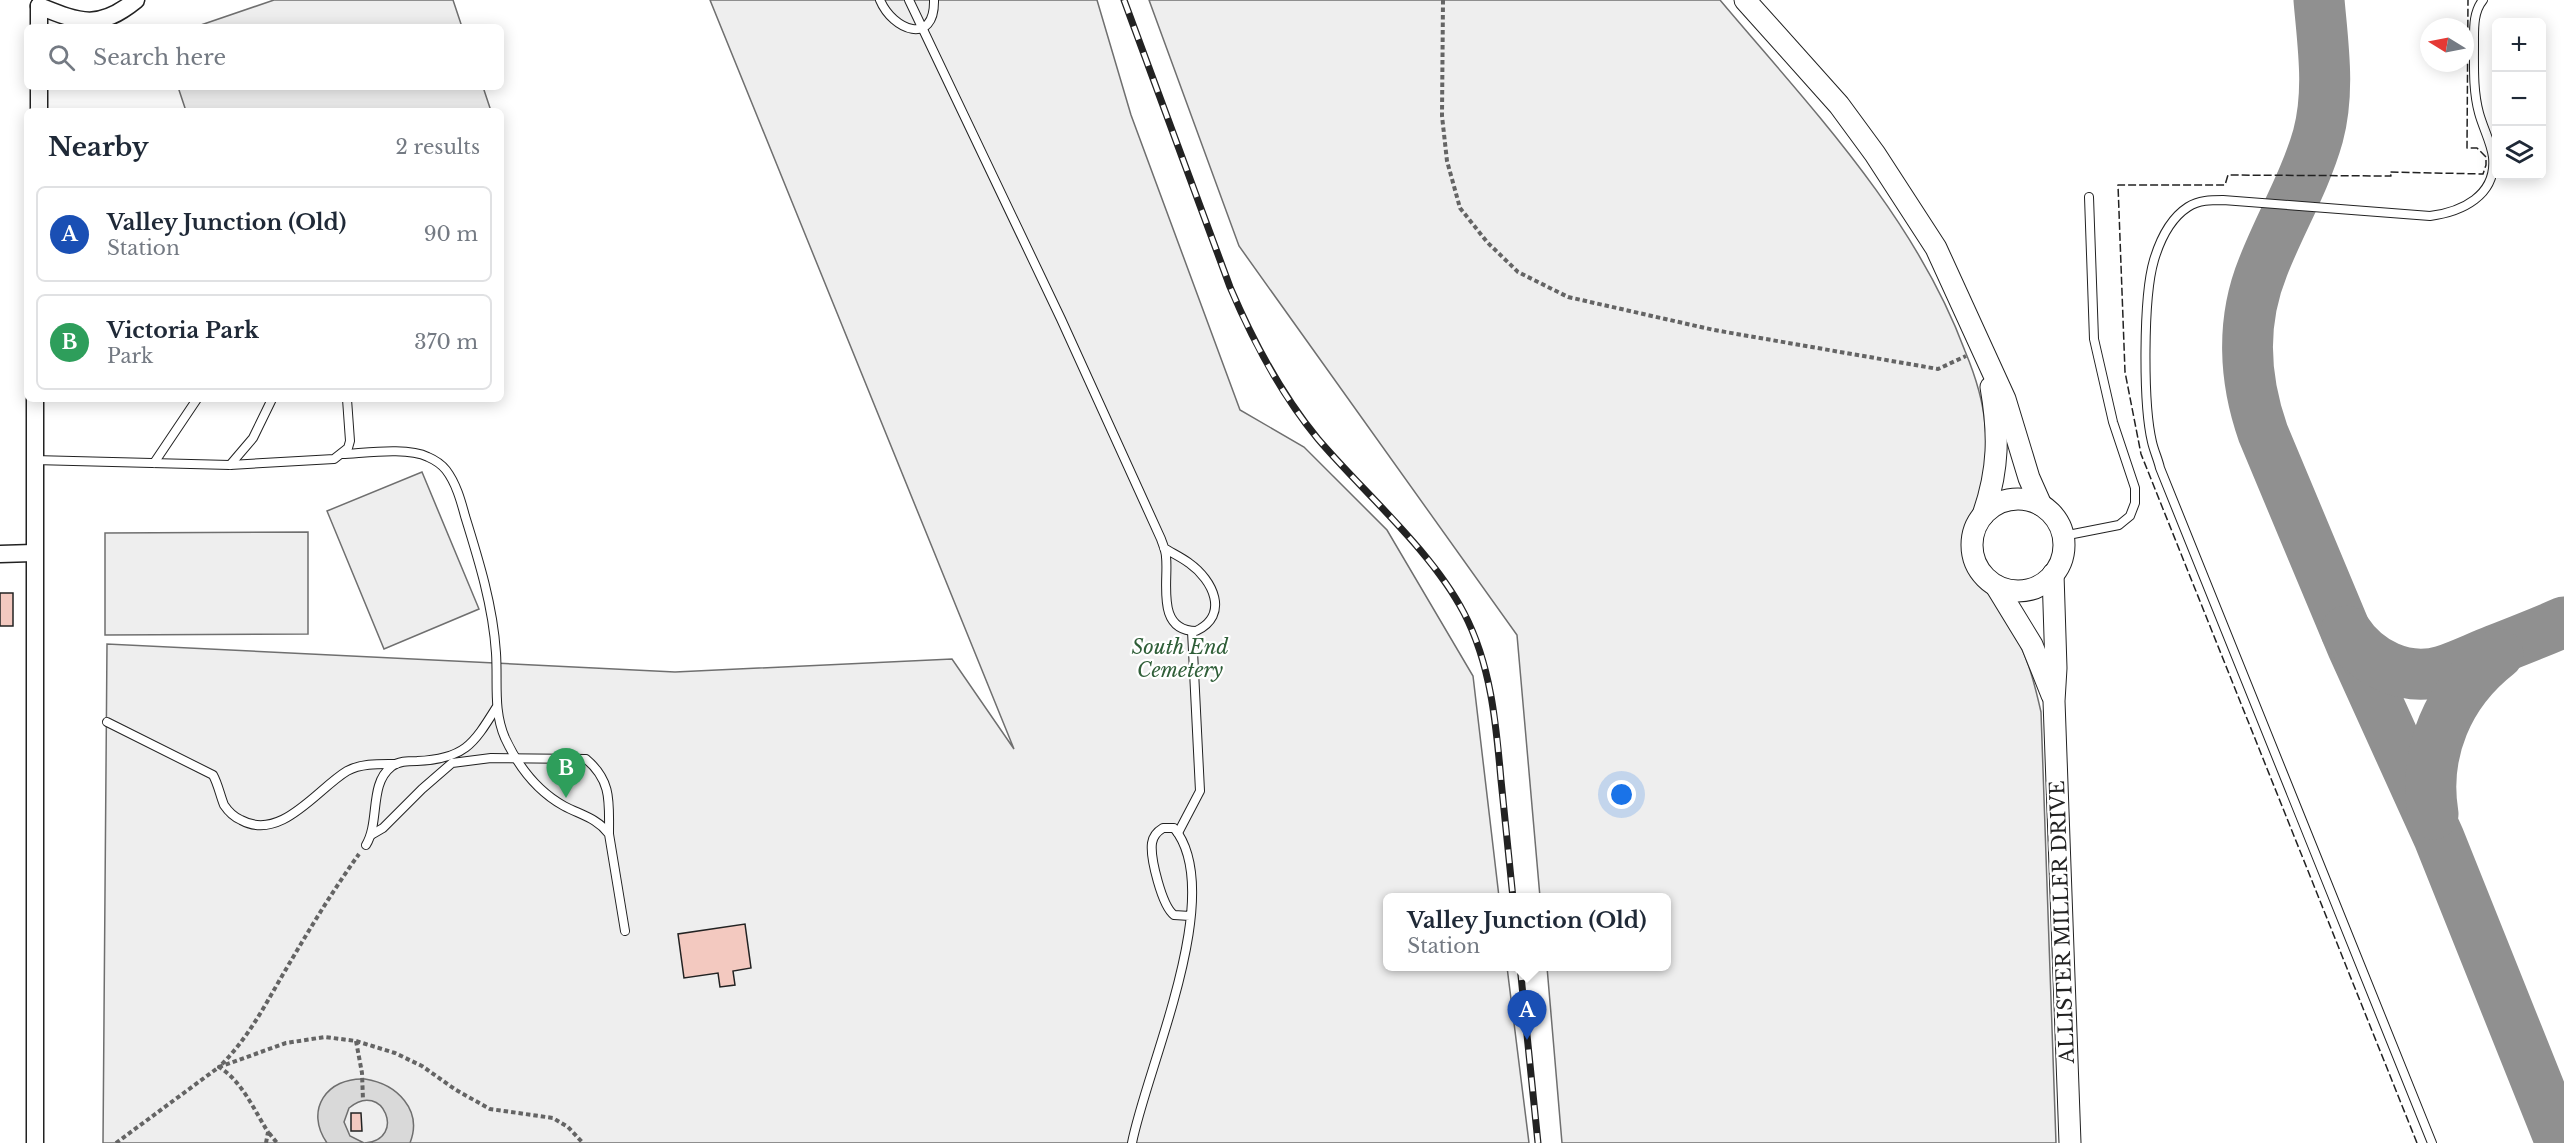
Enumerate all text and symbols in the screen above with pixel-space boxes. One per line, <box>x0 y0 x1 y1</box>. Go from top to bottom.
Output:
north arrow <box>2420 18 2474 72</box>
map controls <box>2492 18 2546 180</box>
button: + <box>2492 18 2546 72</box>
search box <box>24 24 504 90</box>
icon: search <box>45 41 78 74</box>
text: Search here <box>93 44 226 71</box>
button: − <box>2492 72 2546 126</box>
button: layers <box>2492 126 2546 180</box>
text: Nearby <box>48 131 149 163</box>
text: 2 results <box>396 135 480 159</box>
text: Valley Junction (Old) <box>107 209 346 236</box>
text: A <box>61 222 78 246</box>
text: 90 m <box>424 222 478 246</box>
text: Station <box>107 236 180 260</box>
text: Victoria Park <box>107 317 259 344</box>
text: B <box>62 330 77 354</box>
text: 370 m <box>414 330 478 354</box>
text: Park <box>107 344 153 368</box>
park label: South End Cemetery <box>1132 635 1228 682</box>
pin: B <box>546 748 586 798</box>
your location <box>1607 780 1636 809</box>
street label: ALLISTER MILLER DRIVE <box>2045 780 2079 1065</box>
popup <box>1383 893 1671 971</box>
text: Valley Junction (Old) <box>1407 907 1647 934</box>
text: Station <box>1407 934 1480 958</box>
pin: A <box>1508 990 1546 1040</box>

